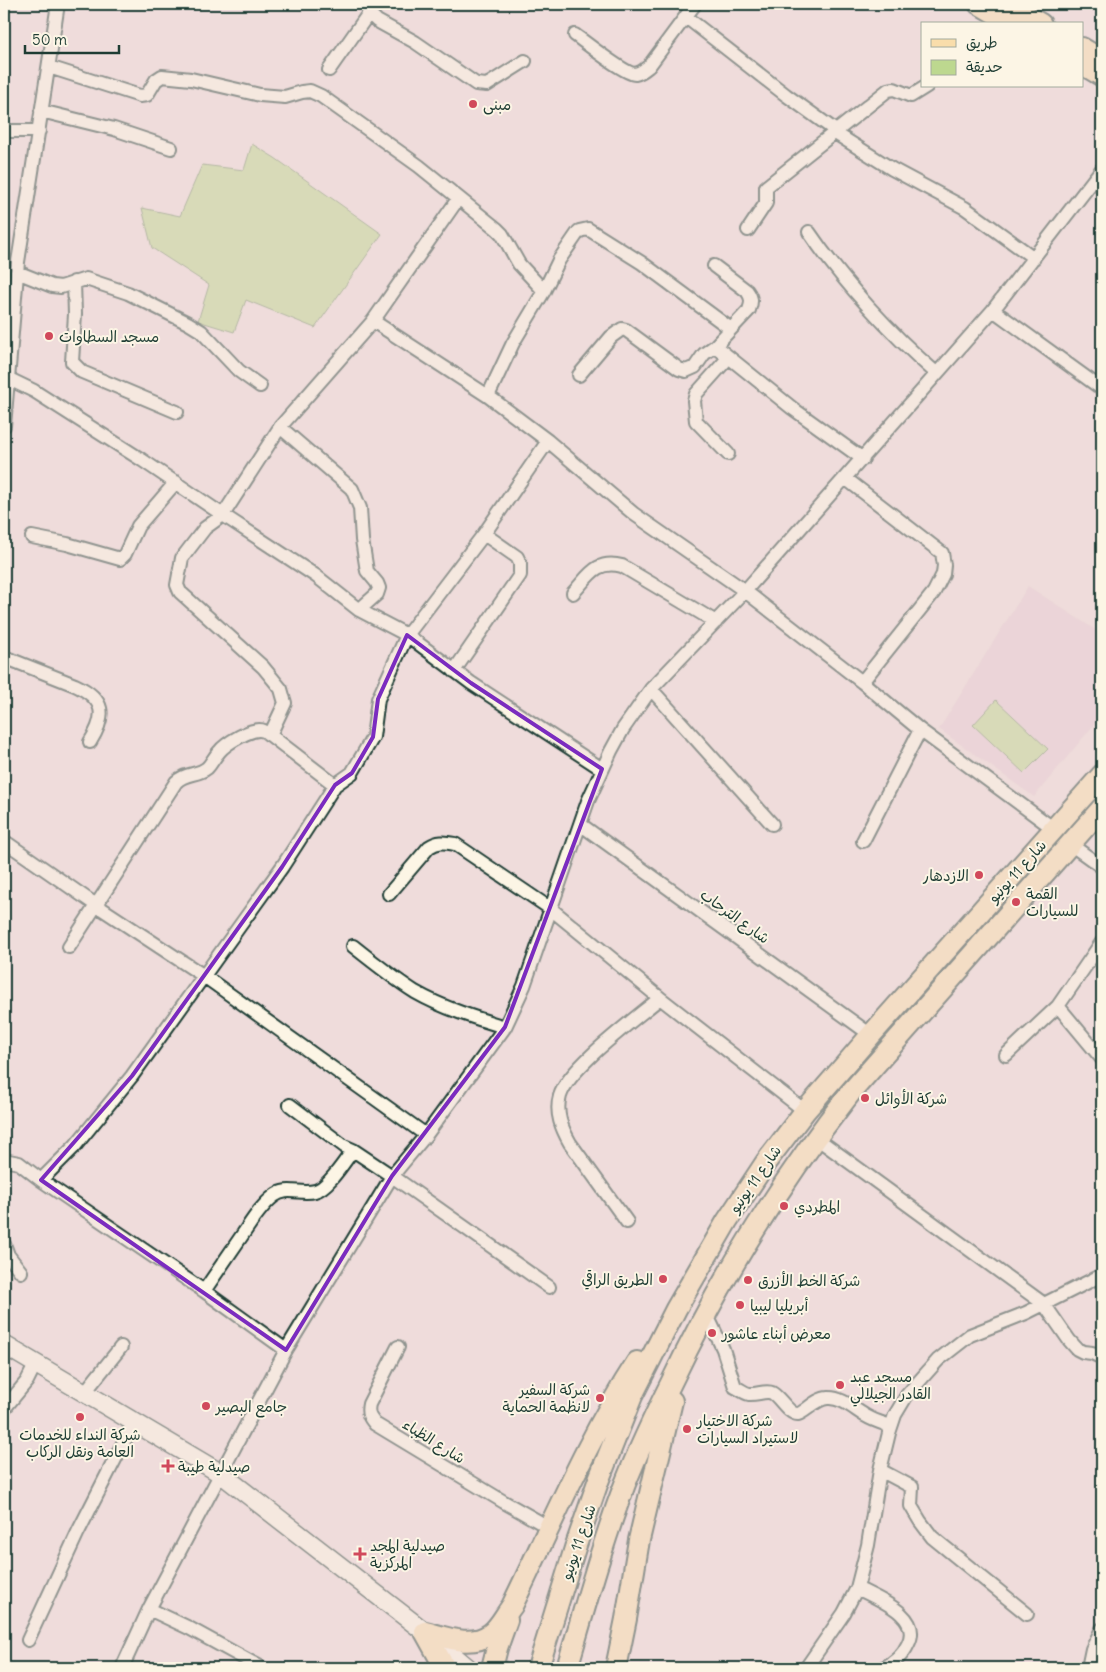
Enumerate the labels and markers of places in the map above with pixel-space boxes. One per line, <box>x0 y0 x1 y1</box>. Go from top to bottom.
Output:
place label: مبنى <box>483 95 511 115</box>
marker: مبنى <box>467 98 479 110</box>
place label: مسجد السطاوات <box>59 327 159 346</box>
marker: مسجد السطاوات <box>43 330 55 342</box>
place label: الازدهار <box>922 866 969 885</box>
marker: الازدهار <box>973 869 985 881</box>
place label: القمة للسيارات <box>1026 884 1078 920</box>
marker: القمة للسيارات <box>1010 896 1022 908</box>
place label: شركة الأوائل <box>875 1089 947 1109</box>
marker: شركة الأوائل <box>859 1092 871 1104</box>
place label: المطردي <box>794 1197 840 1218</box>
marker: المطردي <box>778 1200 790 1212</box>
place label: الطريق الراقي <box>581 1269 653 1290</box>
place label: شركة الخط الأزرق <box>758 1271 860 1290</box>
marker: الطريق الراقي <box>657 1273 669 1285</box>
marker: شركة الخط الأزرق <box>742 1274 754 1286</box>
place label: أبريليا ليبيا <box>750 1296 809 1315</box>
marker: أبريليا ليبيا <box>734 1299 746 1311</box>
place label: معرض أبناء عاشور <box>721 1324 831 1343</box>
marker: معرض أبناء عاشور <box>706 1327 718 1339</box>
place label: مسجد عبد القادر الجيلالي <box>850 1367 931 1407</box>
marker: مسجد عبد القادر الجيلالي <box>834 1379 846 1391</box>
place label: شركة السفير لانظمة الحماية <box>502 1380 590 1416</box>
marker: شركة السفير لانظمة الحماية <box>594 1392 606 1404</box>
place label: جامع البصير <box>214 1397 287 1418</box>
marker: جامع البصير <box>200 1400 212 1412</box>
marker: شركة النداء للخدمات العامة ونقل الركاب <box>74 1411 86 1423</box>
place label: شركة الاختيار لاستيراد السيارات <box>696 1411 798 1447</box>
marker: شركة الاختيار لاستيراد السيارات <box>681 1423 693 1435</box>
place label: شركة النداء للخدمات العامة ونقل الركاب <box>19 1425 141 1461</box>
place label: صيدلية طيبة <box>178 1457 250 1476</box>
marker: صيدلية طيبة <box>162 1460 174 1472</box>
place label: صيدلية المجد المركزية <box>370 1536 445 1572</box>
marker: صيدلية المجد المركزية <box>354 1548 366 1560</box>

